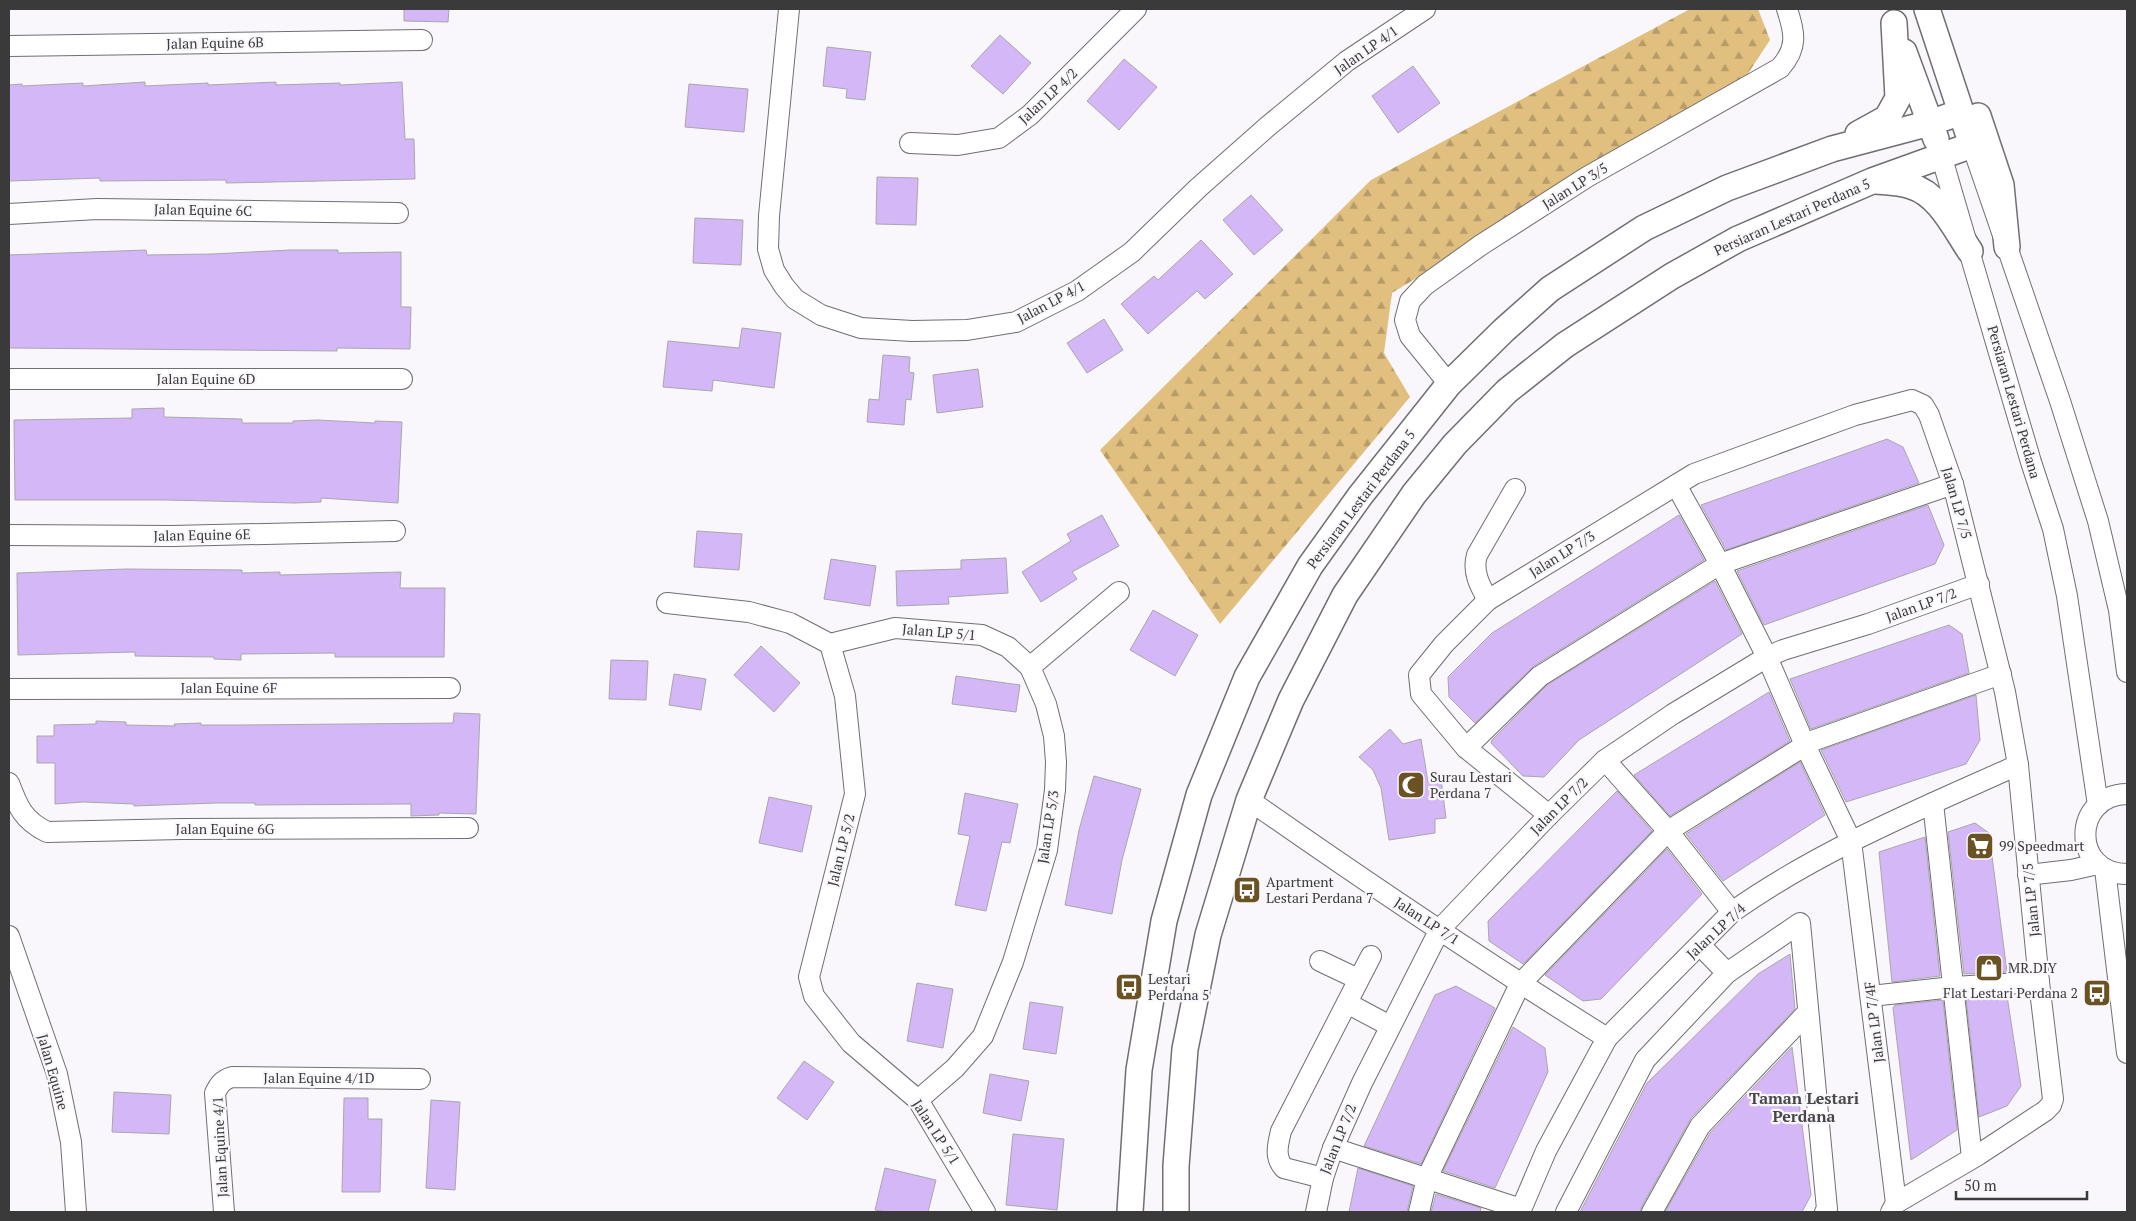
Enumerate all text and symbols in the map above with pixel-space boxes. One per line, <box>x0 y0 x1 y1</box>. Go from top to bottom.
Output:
street label: Jalan LP 4/1 <box>1330 21 1401 79</box>
street label: Jalan Equine 6B <box>166 32 264 53</box>
street label: Jalan LP 4/2 <box>1014 63 1081 128</box>
street label: Jalan LP 3/5 <box>1538 158 1611 213</box>
street label: Persiaran Lestari Perdana 5 <box>1711 173 1873 260</box>
street label: Jalan Equine 6C <box>154 199 252 220</box>
street label: Jalan LP 4/1 <box>1014 276 1088 327</box>
street label: Persiaran Lestari Perdana <box>1984 323 2045 481</box>
street label: Jalan Equine 6D <box>156 369 256 388</box>
street label: Persiaran Lestari Perdana 5 <box>1302 425 1419 572</box>
street label: Jalan LP 7/5 <box>1938 465 1977 541</box>
street label: Jalan Equine 6E <box>153 524 251 545</box>
street label: Jalan LP 7/3 <box>1525 526 1598 581</box>
street label: Jalan LP 7/2 <box>1883 583 1959 626</box>
street label: Jalan LP 5/1 <box>901 619 977 644</box>
street label: Jalan Equine 6F <box>181 678 277 697</box>
place label: Surau Lestari Perdana 7 <box>1430 767 1512 802</box>
mosque icon: Surau Lestari Perdana 7 <box>1396 770 1426 800</box>
street label: Jalan LP 7/2 <box>1526 773 1592 839</box>
street label: Jalan LP 5/3 <box>1032 789 1063 865</box>
street label: Jalan LP 5/2 <box>822 812 859 888</box>
street label: Jalan Equine 6G <box>176 819 275 838</box>
supermarket icon: 99 Speedmart <box>1965 831 1995 861</box>
place label: 99 Speedmart <box>1999 836 2085 855</box>
street label: Jalan LP 7/5 <box>2017 862 2044 938</box>
place label: Apartment Lestari Perdana 7 <box>1266 872 1373 907</box>
bus stop icon: Apartment Lestari Perdana 7 <box>1232 875 1262 905</box>
street label: Jalan LP 7/1 <box>1391 892 1463 949</box>
street label: Jalan LP 7/4 <box>1682 898 1750 963</box>
shop icon: MR.DIY <box>1974 953 2004 983</box>
place label: MR.DIY <box>2008 958 2058 977</box>
place label: Lestari Perdana 5 <box>1148 969 1209 1004</box>
bus stop icon: Lestari Perdana 5 <box>1114 972 1144 1002</box>
bus stop icon: Flat Lestari Perdana 2 <box>2082 978 2112 1008</box>
street label: Jalan LP 7/4F <box>1859 980 1888 1064</box>
place label: Flat Lestari Perdana 2 <box>1943 983 2078 1002</box>
street label: Jalan Equine <box>34 1032 73 1112</box>
street label: Jalan Equine 4/1D <box>263 1068 375 1087</box>
district label: Taman Lestari Perdana <box>1749 1087 1859 1127</box>
street label: Jalan Equine 4/1 <box>207 1096 232 1198</box>
street label: Jalan LP 5/1 <box>908 1096 965 1168</box>
street label: Jalan LP 7/2 <box>1315 1101 1360 1177</box>
scale bar <box>1956 1168 2087 1200</box>
text: 50 m <box>1964 1175 1997 1195</box>

